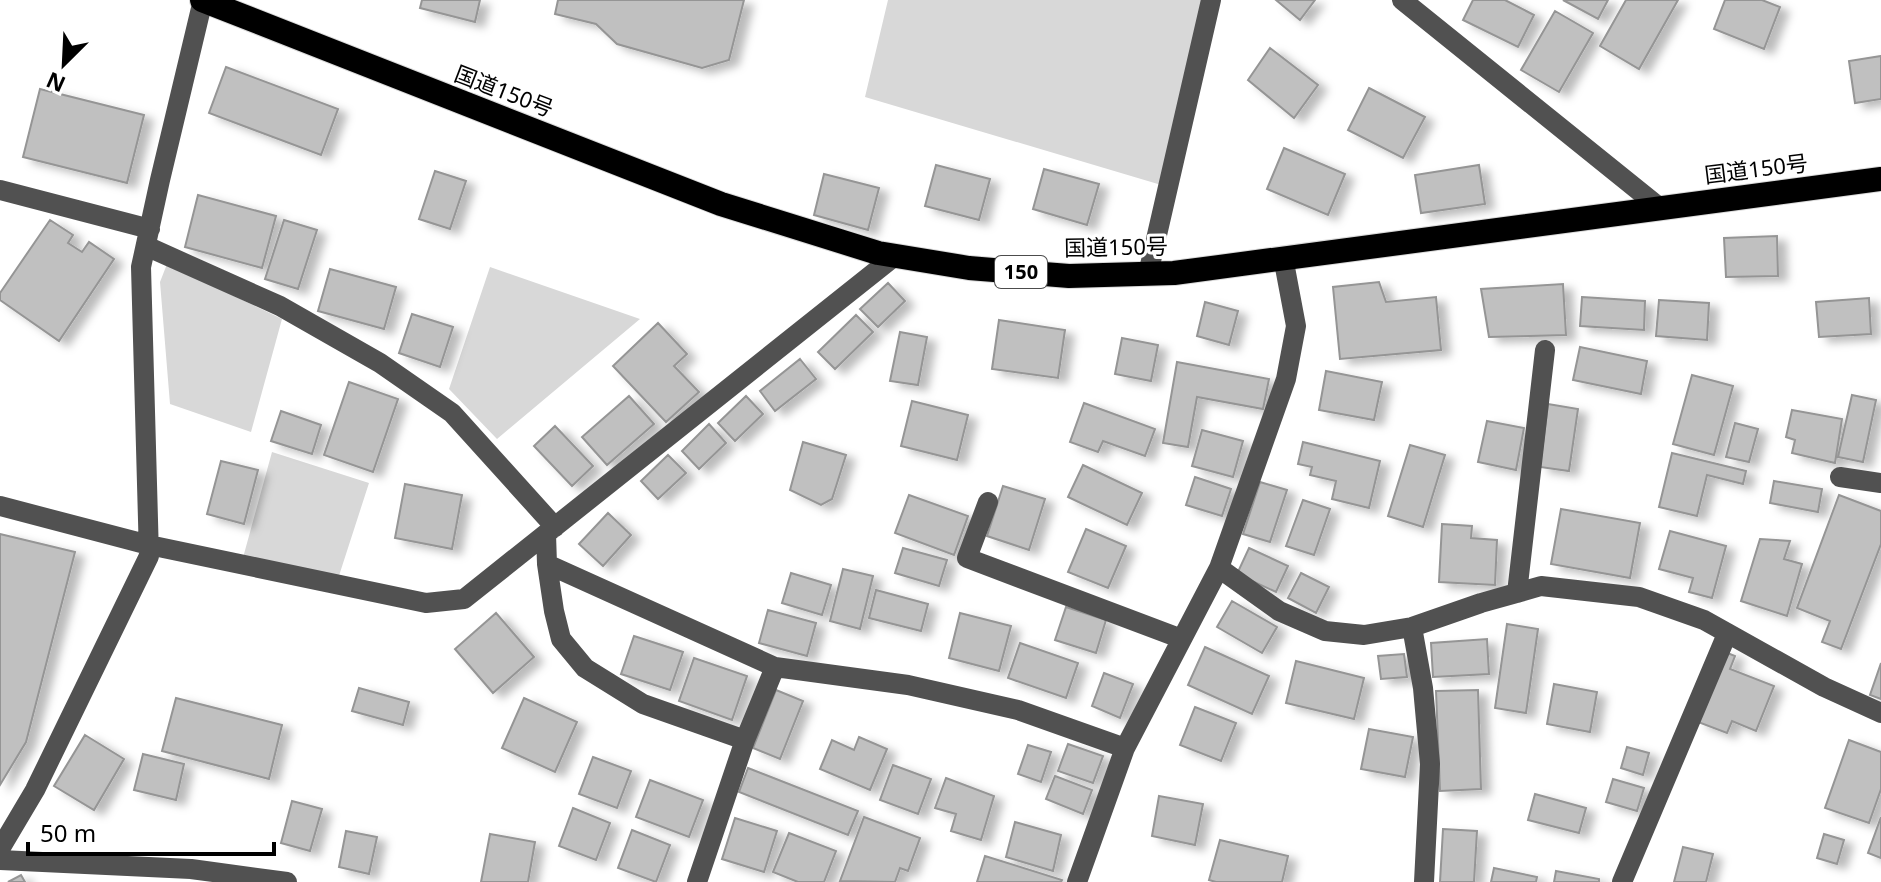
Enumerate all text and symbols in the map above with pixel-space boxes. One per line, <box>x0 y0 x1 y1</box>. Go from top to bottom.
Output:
north arrow <box>24 24 104 104</box>
street label: 国道150号 <box>451 57 558 123</box>
text: N <box>41 66 70 101</box>
street label: 国道150号 <box>1703 147 1809 189</box>
street label: 国道150号 <box>1064 230 1168 262</box>
road number: 150 <box>995 256 1047 288</box>
scale bar <box>28 806 274 856</box>
text: 50 m <box>40 816 96 849</box>

